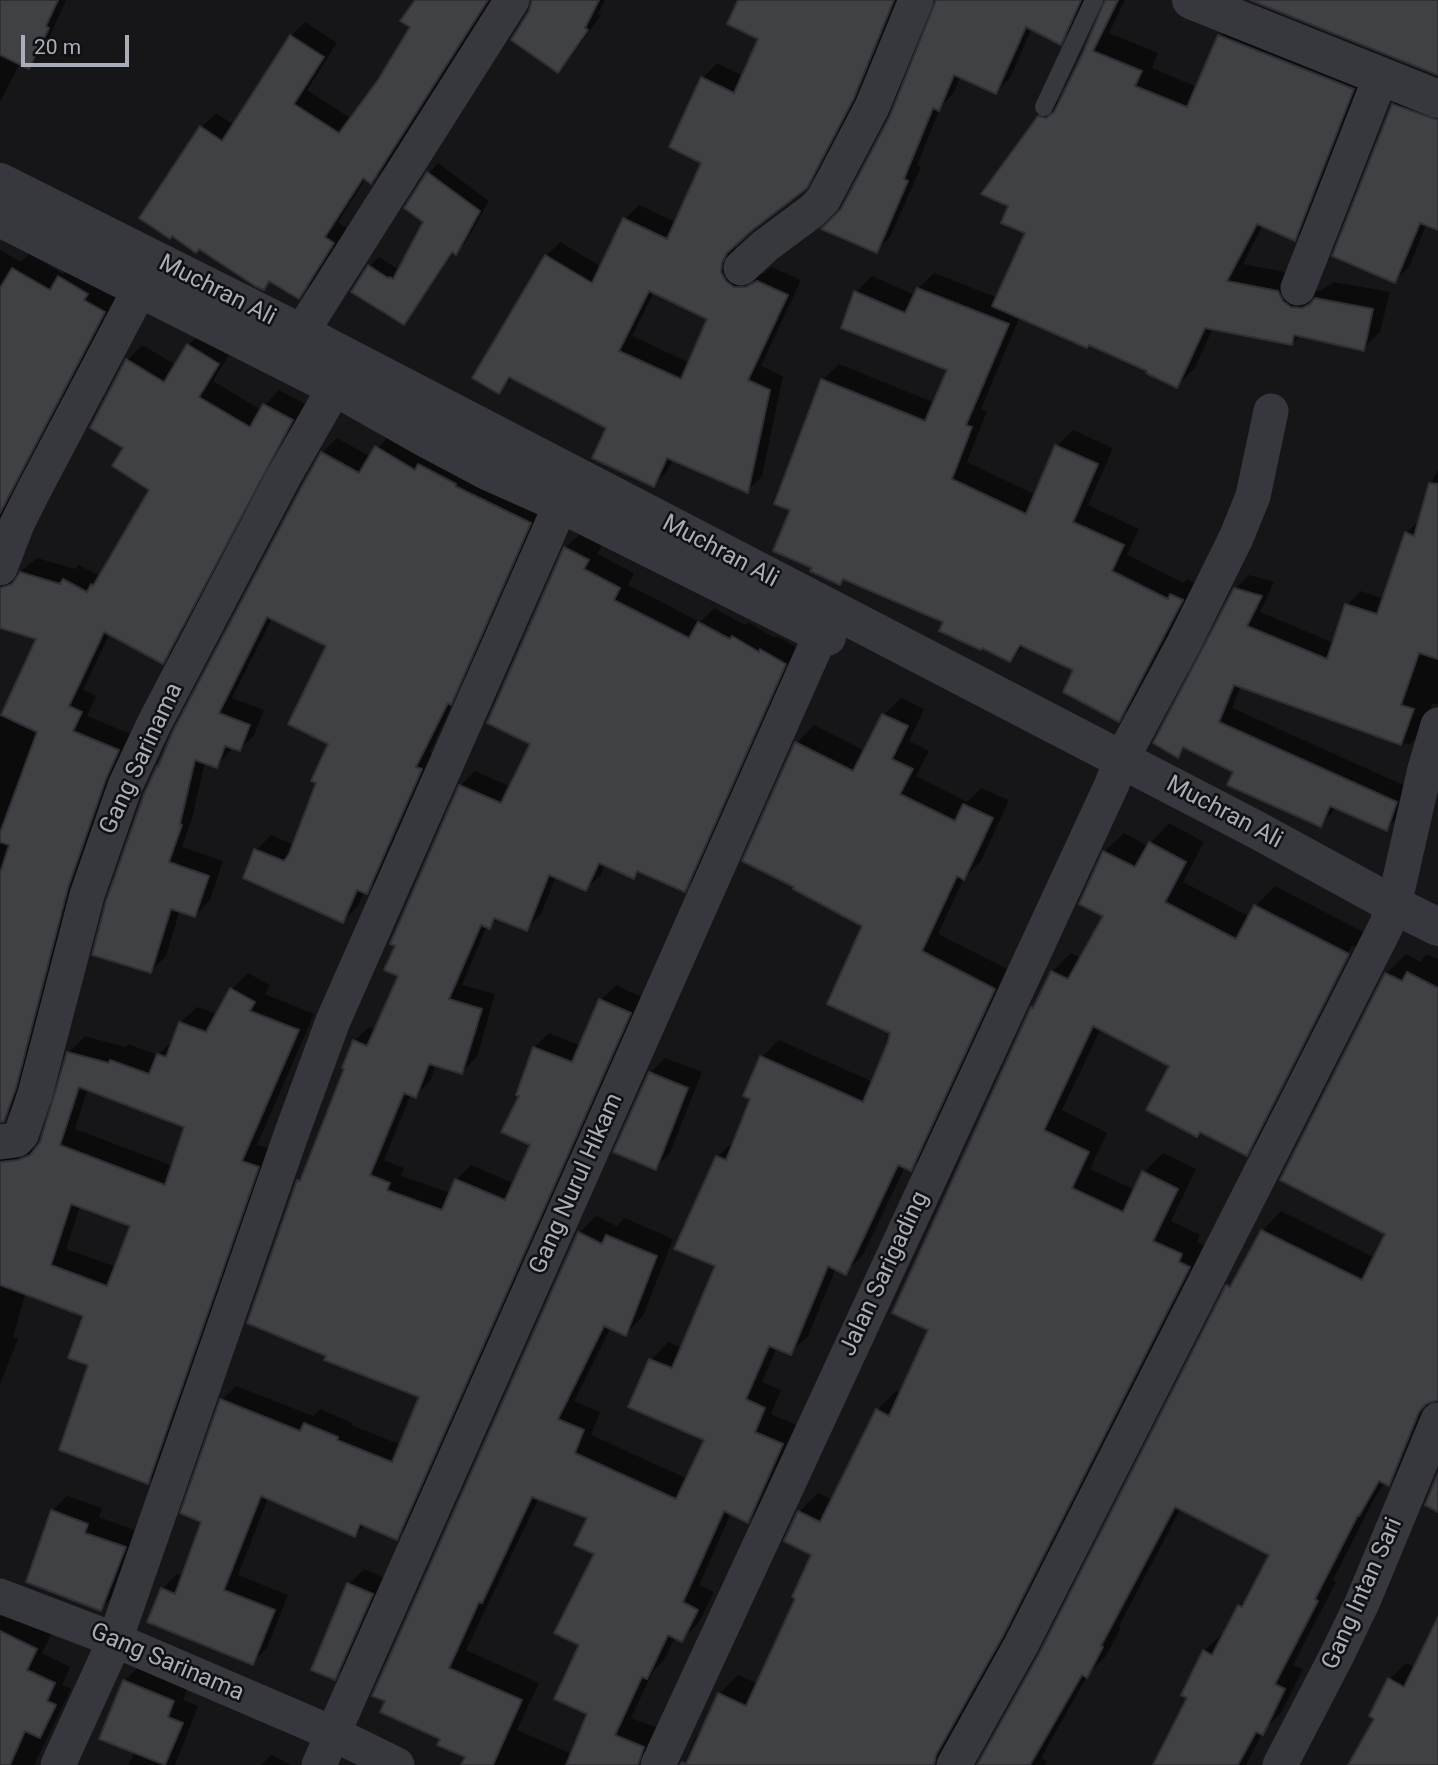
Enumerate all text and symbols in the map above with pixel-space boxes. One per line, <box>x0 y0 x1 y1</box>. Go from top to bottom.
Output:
scale bar <box>24 21 133 65</box>
text: 20 m <box>34 35 81 59</box>
street label: Muchran Ali <box>154 249 280 333</box>
street label: Muchran Ali <box>657 509 783 595</box>
street label: Gang Sarinama <box>94 679 190 839</box>
street label: Muchran Ali <box>1161 770 1287 856</box>
street label: Gang Nurul Hikam <box>524 1089 630 1279</box>
street label: Jalan Sarigading <box>834 1187 936 1361</box>
street label: Gang Intan Sari <box>1317 1514 1409 1674</box>
street label: Gang Sarinama <box>86 1618 248 1708</box>

